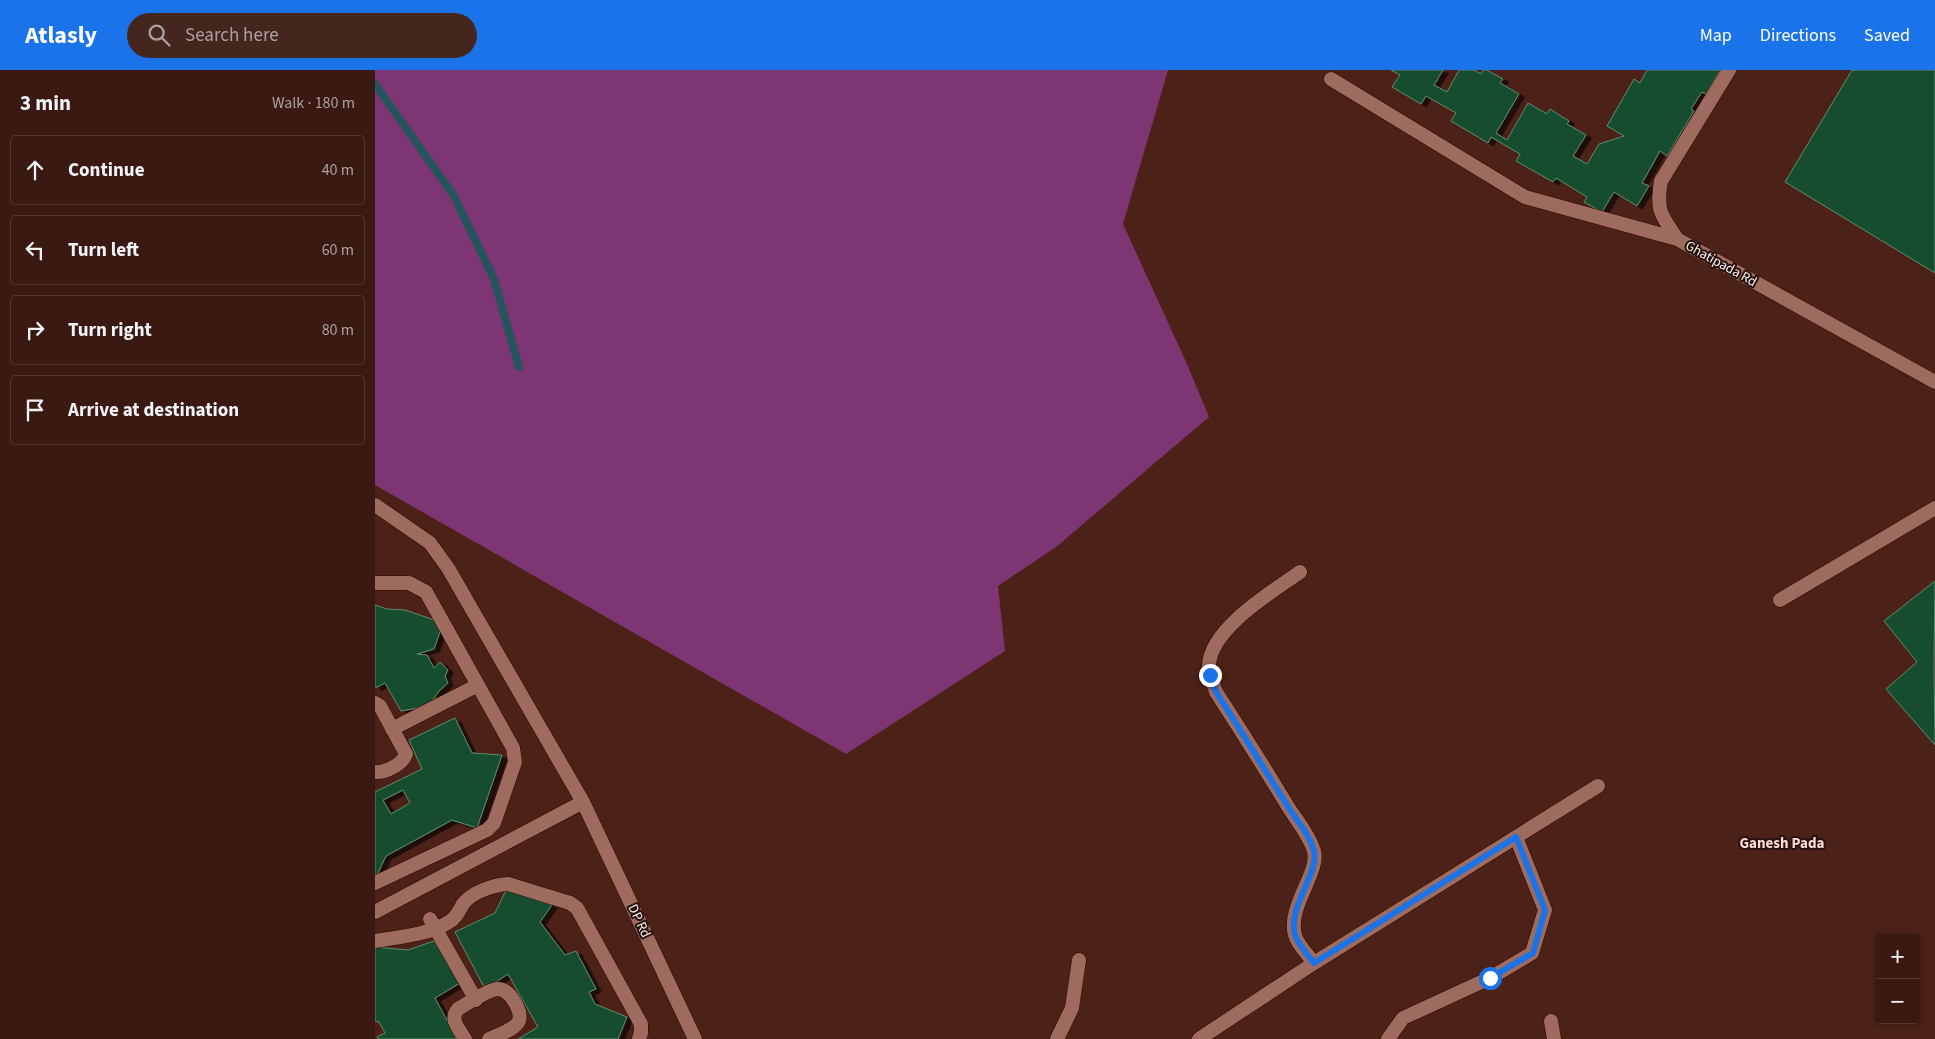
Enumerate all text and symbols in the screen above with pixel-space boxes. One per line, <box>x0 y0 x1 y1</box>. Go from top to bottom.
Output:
search box <box>127 13 477 58</box>
text: Atlasly <box>25 18 97 53</box>
icon: search <box>145 21 173 49</box>
text: Search here <box>185 22 279 49</box>
text: Map <box>1700 23 1732 48</box>
text: Directions <box>1760 23 1836 48</box>
text: Saved <box>1864 23 1910 48</box>
text: 3 min <box>20 88 71 118</box>
text: Walk · 180 m <box>272 92 355 114</box>
icon: ahead <box>21 156 49 184</box>
text: Continue <box>68 157 145 184</box>
text: 40 m <box>322 159 354 181</box>
icon: left <box>21 236 49 264</box>
street label: Ghatipada Rd <box>1682 236 1760 292</box>
text: Turn left <box>68 237 139 264</box>
text: 60 m <box>322 239 354 261</box>
icon: right <box>21 316 49 344</box>
text: Turn right <box>68 317 152 344</box>
text: 80 m <box>322 319 354 341</box>
icon: arrive <box>21 396 49 424</box>
text: Arrive at destination <box>68 397 239 424</box>
route end <box>1199 664 1222 687</box>
district label: Ganesh Pada <box>1740 833 1825 854</box>
street label: DP Rd <box>623 901 655 941</box>
map controls <box>1875 934 1920 1024</box>
button: + <box>1875 934 1920 979</box>
route start <box>1479 967 1502 990</box>
button: − <box>1875 979 1920 1024</box>

